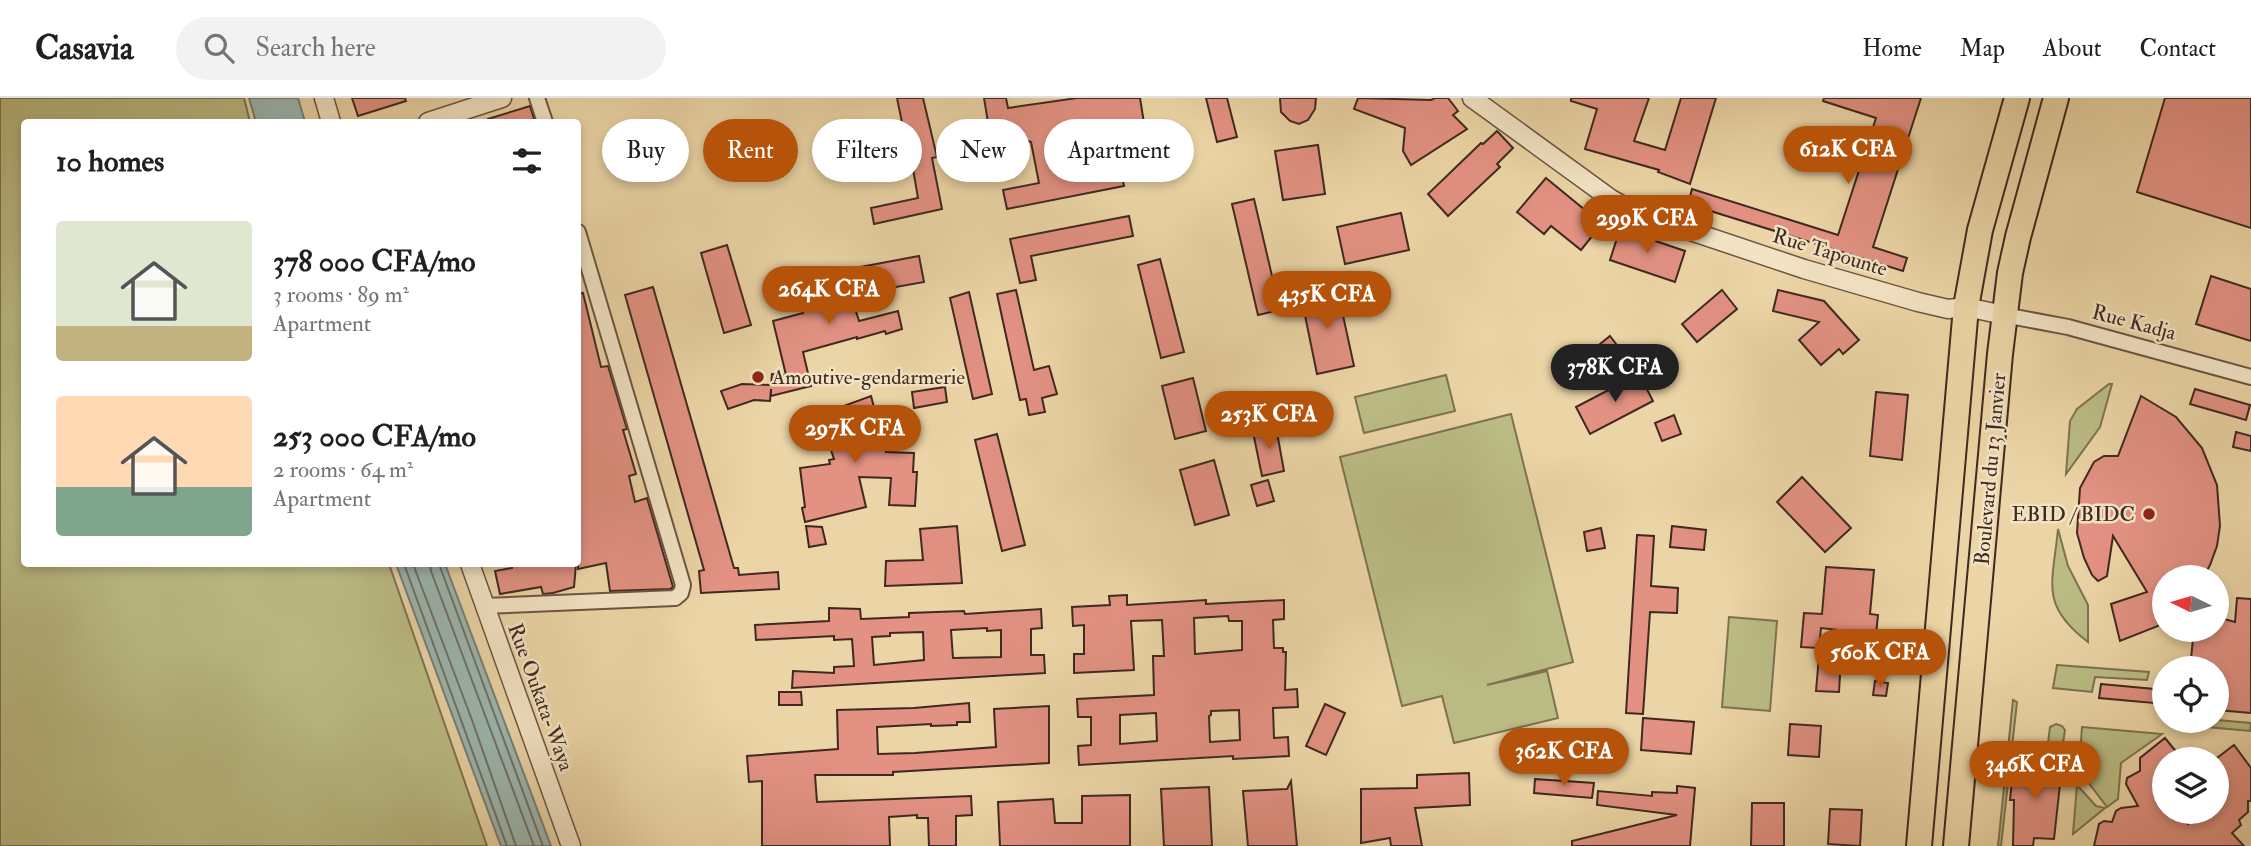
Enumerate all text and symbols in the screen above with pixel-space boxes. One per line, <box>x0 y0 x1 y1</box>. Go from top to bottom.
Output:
search box <box>176 17 666 80</box>
text: Casavia <box>35 28 134 69</box>
icon: search <box>200 29 238 67</box>
text: Search here <box>256 32 376 64</box>
text: Home <box>1862 33 1922 64</box>
text: Map <box>1960 33 2005 64</box>
text: About <box>2043 33 2102 64</box>
text: Contact <box>2140 33 2216 64</box>
chip: Buy <box>602 119 689 182</box>
chip: Rent <box>703 119 798 182</box>
chip: Filters <box>812 119 922 182</box>
chip: New <box>936 119 1030 182</box>
chip: Apartment <box>1044 119 1194 182</box>
pin: 612K CFA <box>1776 126 1920 186</box>
text: 612K CFA <box>1799 134 1897 163</box>
icon: filters <box>508 142 546 180</box>
text: 10 homes <box>56 143 164 180</box>
pin: 299K CFA <box>1575 195 1719 255</box>
text: 299K CFA <box>1596 203 1698 232</box>
street label: Rue Tapounte <box>1769 222 1891 283</box>
text: 378 000 CFA/mo <box>273 243 475 280</box>
icon: home <box>112 249 196 333</box>
pin: 264K CFA <box>757 266 901 326</box>
pin: 435K CFA <box>1255 272 1399 331</box>
text: 264K CFA <box>778 274 880 303</box>
text: 435K CFA <box>1278 279 1376 308</box>
text: 3 rooms · 89 m² <box>273 280 409 309</box>
street label: Rue Kadja <box>2089 298 2179 347</box>
text: Apartment <box>273 309 371 338</box>
pin: 378K CFA <box>1543 344 1687 404</box>
text: 378K CFA <box>1567 352 1663 381</box>
place label: Amoutive-gendarmerie <box>771 364 965 391</box>
marker: Amoutive-gendarmerie <box>750 369 766 385</box>
street label: Boulevard du 13 Janvier <box>1969 372 2012 566</box>
pin: 253K CFA <box>1197 392 1341 451</box>
text: 253K CFA <box>1221 399 1317 428</box>
pin: 297K CFA <box>783 406 927 465</box>
text: 297K CFA <box>805 413 905 442</box>
text: 253 000 CFA/mo <box>273 418 476 455</box>
icon: home <box>112 424 196 508</box>
text: 2 rooms · 64 m² <box>273 455 413 484</box>
text: Apartment <box>273 484 371 513</box>
place label: EBID / BIDC <box>2012 501 2135 528</box>
marker: EBID / BIDC <box>2141 506 2157 522</box>
north arrow <box>2152 565 2230 642</box>
map controls <box>2152 565 2229 824</box>
street label: Rue Oukata-Waya <box>501 620 580 775</box>
pin: 560K CFA <box>1808 630 1952 689</box>
text: 560K CFA <box>1830 637 1930 666</box>
button: locate <box>2152 656 2229 733</box>
pin: 362K CFA <box>1492 728 1636 788</box>
text: 362K CFA <box>1515 736 1613 765</box>
pin: 346K CFA <box>1963 742 2107 801</box>
button: layers <box>2152 747 2229 824</box>
text: 346K CFA <box>1986 749 2084 778</box>

